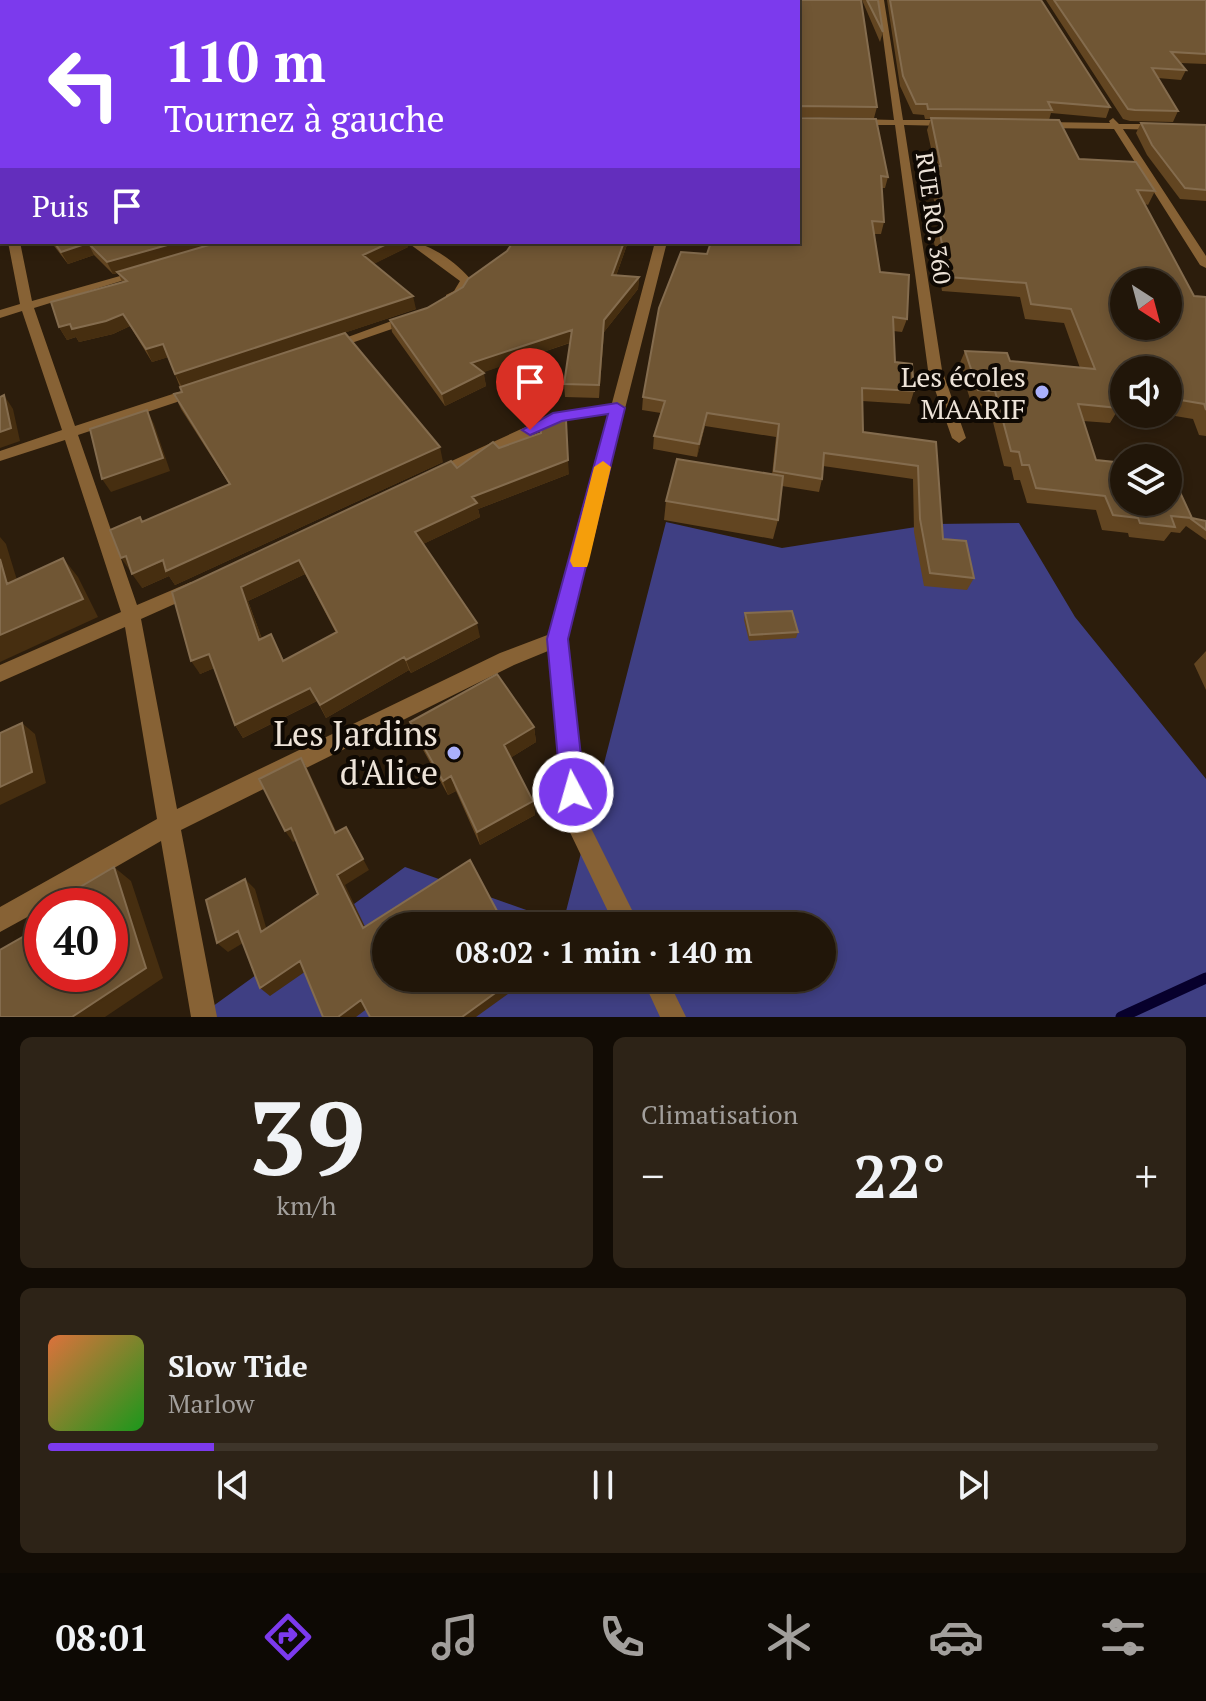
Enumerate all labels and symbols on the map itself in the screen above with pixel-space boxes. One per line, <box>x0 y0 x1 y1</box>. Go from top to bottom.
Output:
street label: RUE RO. 360 <box>909 150 959 286</box>
north arrow <box>1110 268 1182 340</box>
pin <box>496 348 564 430</box>
place label: Les écoles MAARIF <box>901 358 1026 427</box>
marker: Les écoles MAARIF <box>1033 383 1051 401</box>
place label: Les Jardins d'Alice <box>273 711 438 795</box>
marker: Les Jardins d'Alice <box>445 744 463 762</box>
position arrow <box>531 750 615 834</box>
speed limit sign: 40 <box>24 888 128 992</box>

